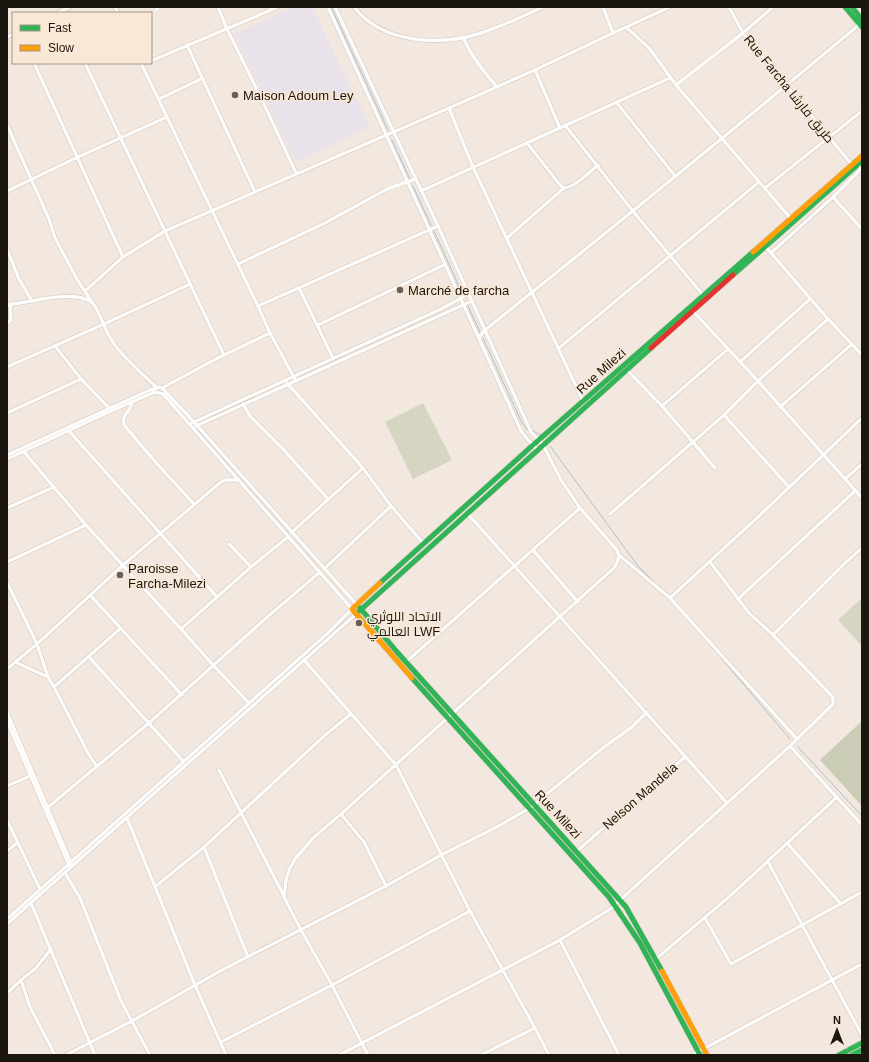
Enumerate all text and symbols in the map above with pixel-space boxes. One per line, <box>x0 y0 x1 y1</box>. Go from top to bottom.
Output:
legend <box>12 12 152 64</box>
text: Fast <box>48 21 72 35</box>
street label: Rue Farcha طريق فارشا <box>741 32 837 146</box>
text: Slow <box>48 41 74 55</box>
place label: Maison Adoum Ley <box>243 88 354 103</box>
marker: Maison Adoum Ley <box>230 90 240 100</box>
place label: Marché de farcha <box>408 283 510 298</box>
marker: Marché de farcha <box>395 285 405 295</box>
street label: Rue Milezi <box>573 345 629 397</box>
place label: Paroisse Farcha-Milezi <box>128 561 206 591</box>
marker: Paroisse Farcha-Milezi <box>115 570 125 580</box>
place label: الاتحاد اللوثري العالمي LWF <box>367 609 442 642</box>
marker: الاتحاد اللوثري العالمي LWF <box>354 618 364 628</box>
street label: Nelson Mandela <box>600 759 681 832</box>
street label: Rue Milezi <box>532 787 584 841</box>
north arrow <box>817 1010 857 1050</box>
text: N <box>833 1014 841 1026</box>

